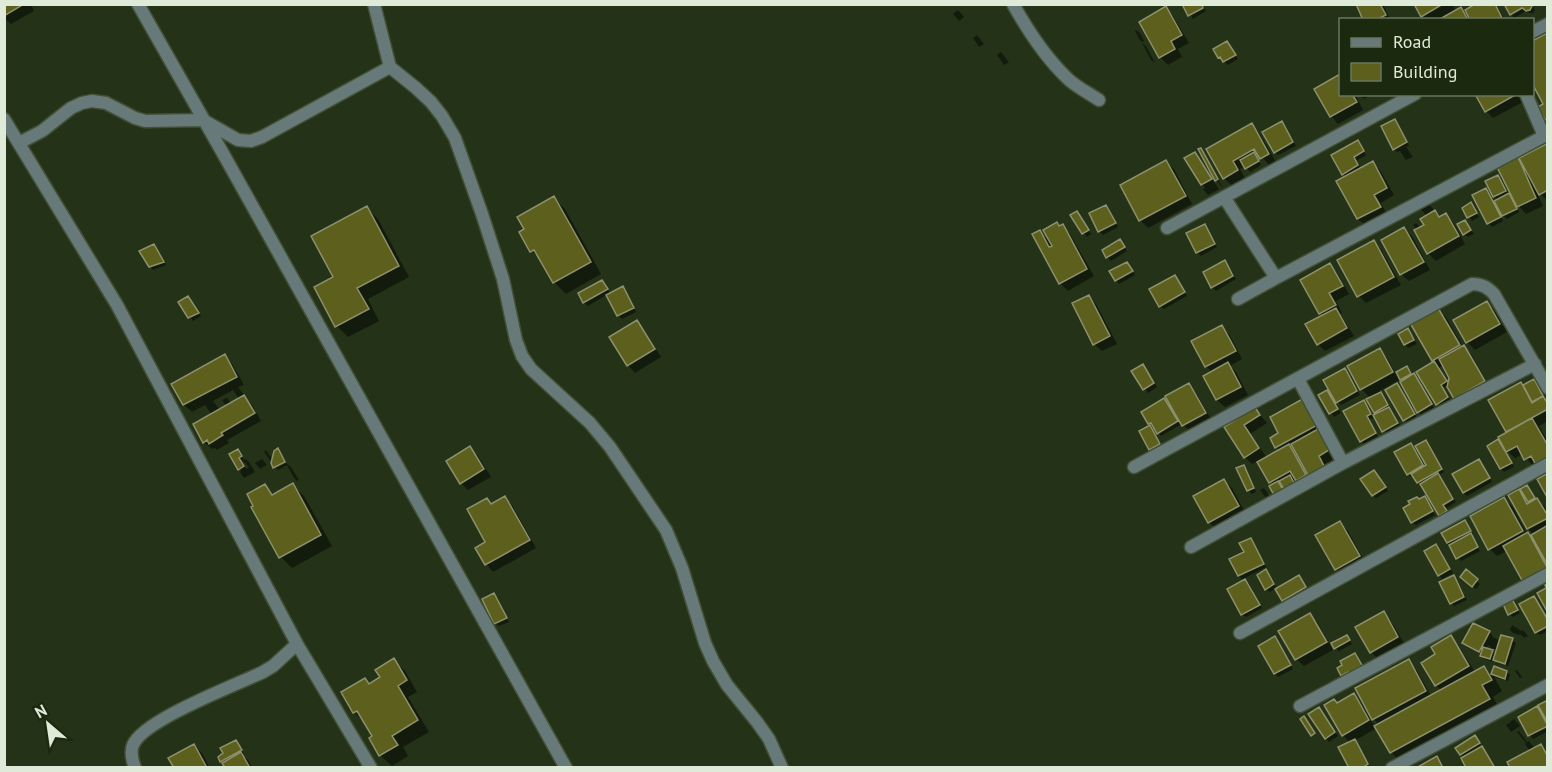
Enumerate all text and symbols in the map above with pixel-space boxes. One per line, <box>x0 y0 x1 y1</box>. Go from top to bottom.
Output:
legend <box>1339 18 1534 96</box>
text: Road <box>1393 30 1431 53</box>
text: Building <box>1393 60 1457 83</box>
north arrow <box>18 694 78 754</box>
text: N <box>31 700 50 722</box>

